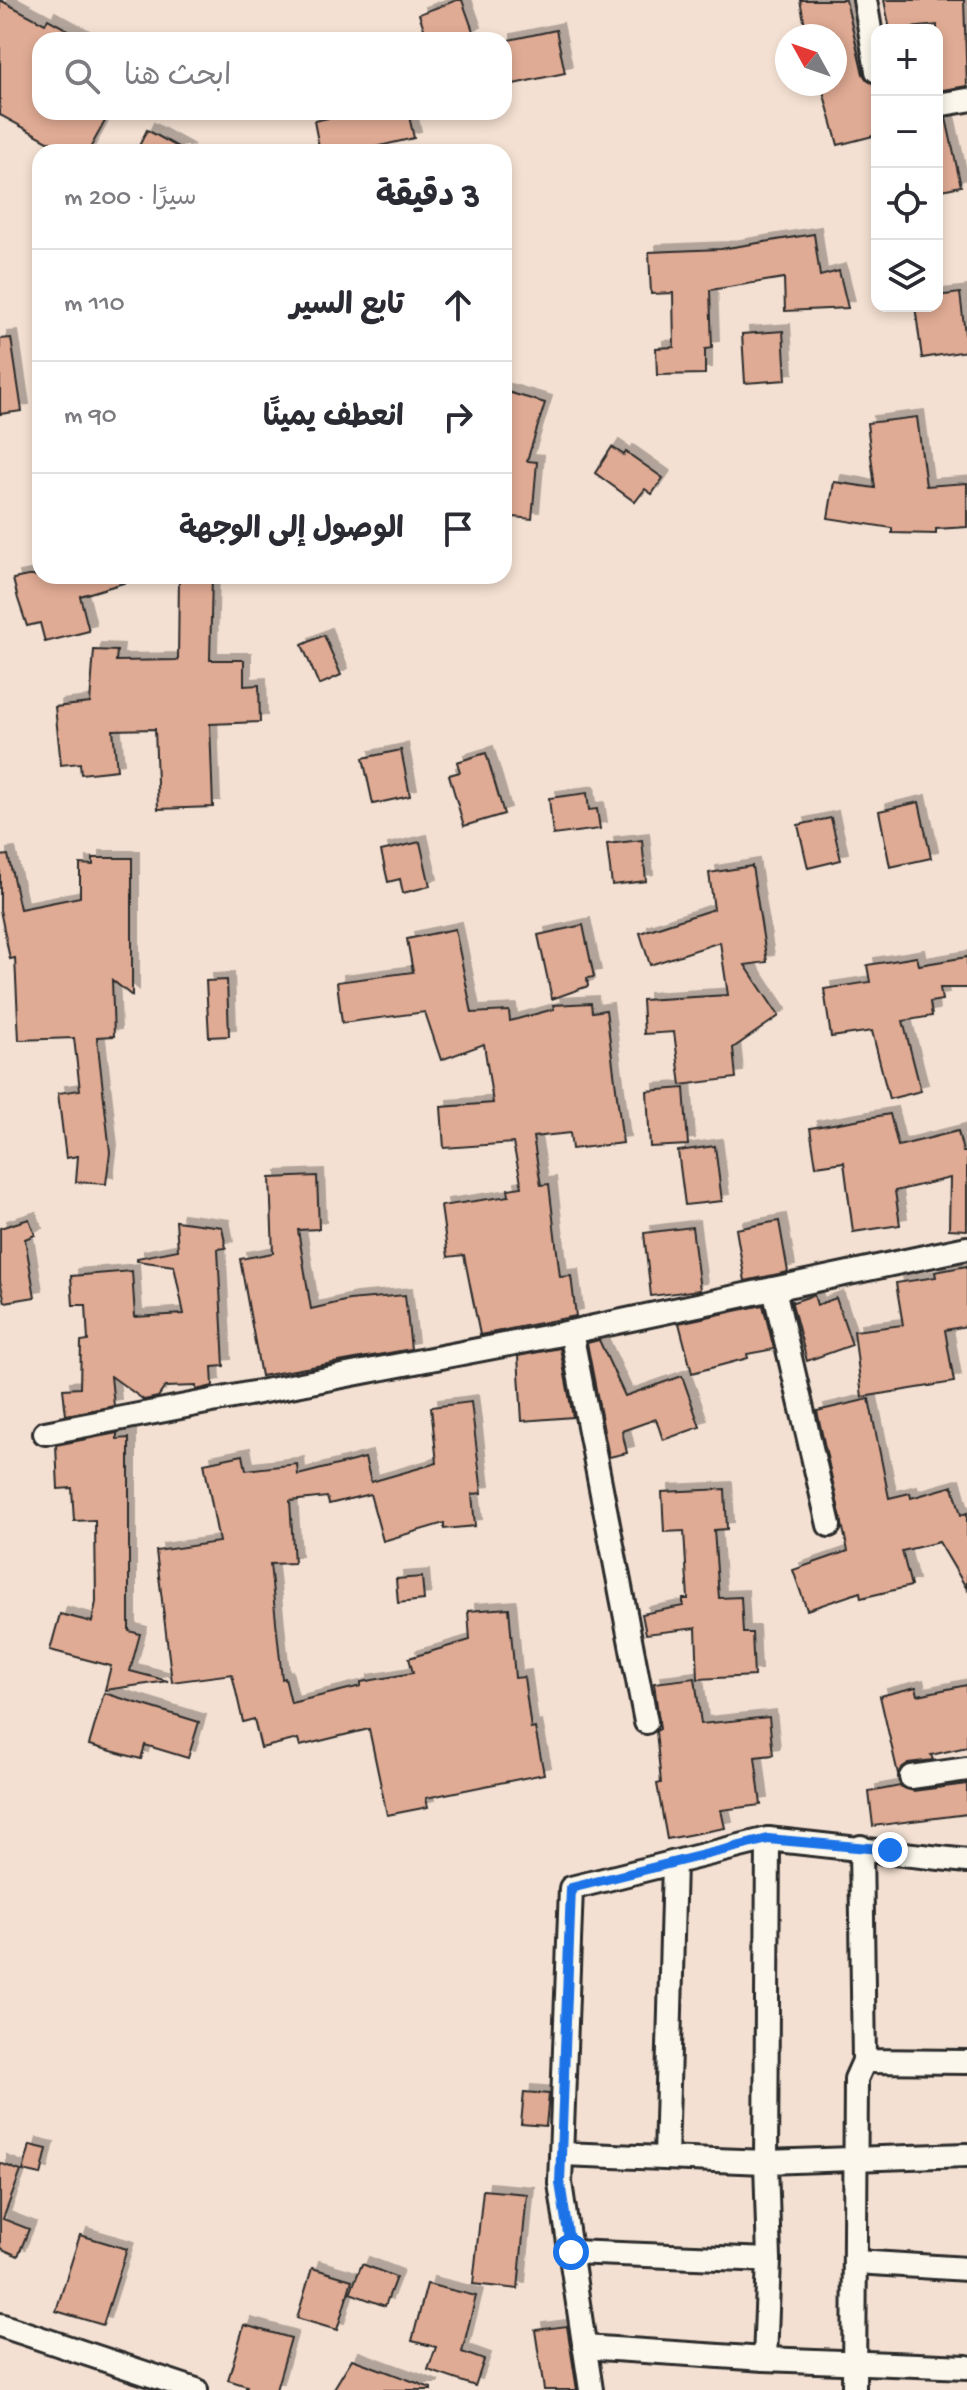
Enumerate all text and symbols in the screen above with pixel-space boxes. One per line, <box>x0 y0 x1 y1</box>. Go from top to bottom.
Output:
north arrow <box>775 24 847 96</box>
map controls <box>871 24 943 312</box>
button: + <box>871 24 943 96</box>
search box <box>32 32 512 120</box>
icon: search <box>60 54 104 98</box>
text: ابحث هنا <box>124 61 231 96</box>
button: − <box>871 96 943 168</box>
button: locate <box>871 168 943 240</box>
text: 3 دقيقة <box>376 179 480 219</box>
text: سيرًا · 200 m <box>64 184 197 215</box>
button: layers <box>871 240 943 312</box>
icon: ahead <box>436 283 480 327</box>
text: 110 m <box>64 290 124 321</box>
text: تابع السير <box>290 290 404 325</box>
icon: right <box>436 395 480 439</box>
text: 90 m <box>64 402 116 433</box>
text: انعطف يمينًا <box>263 402 404 437</box>
icon: arrive <box>436 507 480 551</box>
text: الوصول إلى الوجهة <box>179 514 404 549</box>
route end <box>872 1832 908 1868</box>
route start <box>553 2234 589 2270</box>

